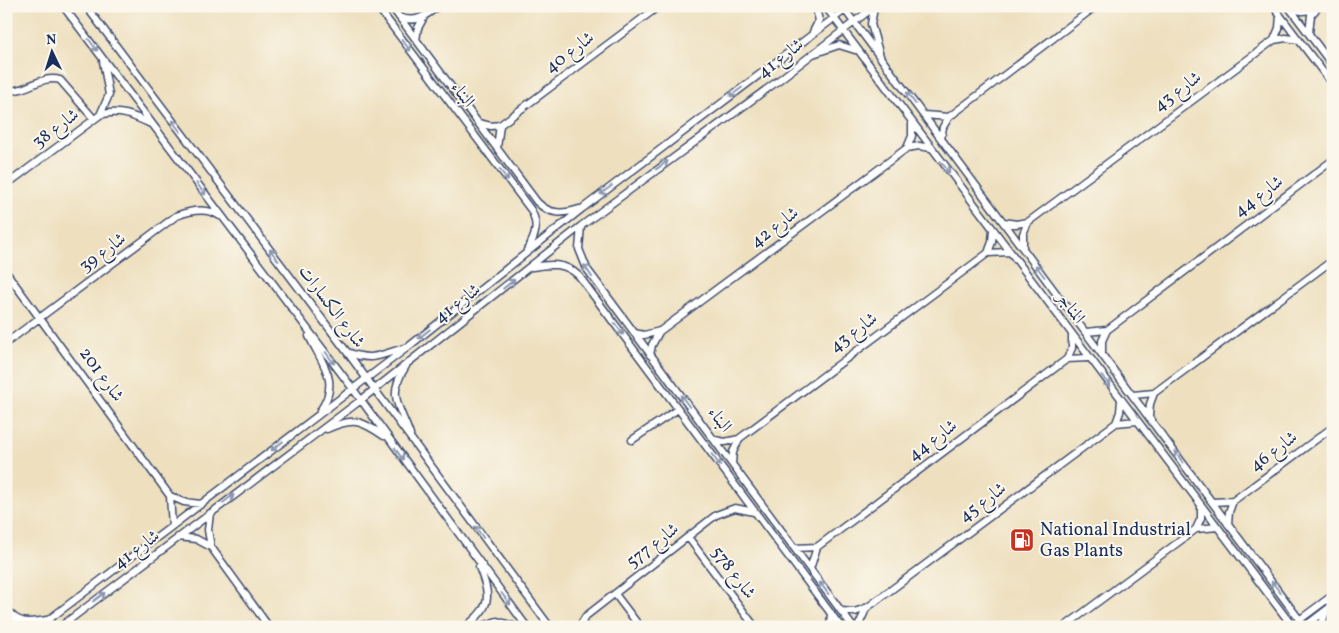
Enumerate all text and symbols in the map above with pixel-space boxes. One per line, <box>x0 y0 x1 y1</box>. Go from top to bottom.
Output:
street label: شارع 40 <box>540 26 601 81</box>
north arrow <box>28 28 78 78</box>
text: N <box>45 31 57 50</box>
street label: شارع 41 <box>753 33 810 86</box>
one-way arrow <box>87 38 98 51</box>
one-way arrow <box>401 38 411 52</box>
street label: شارع 43 <box>1149 66 1208 119</box>
street label: البناء <box>444 77 480 113</box>
one-way arrow <box>729 87 743 97</box>
one-way arrow <box>906 92 917 105</box>
street label: شارع 38 <box>27 103 85 156</box>
one-way arrow <box>171 119 181 133</box>
one-way arrow <box>655 160 669 170</box>
one-way arrow <box>940 160 950 174</box>
one-way arrow <box>499 168 509 182</box>
street label: شارع 44 <box>1229 170 1290 225</box>
one-way arrow <box>196 182 207 195</box>
one-way arrow <box>599 185 613 195</box>
street label: شارع 42 <box>745 201 805 255</box>
street label: شارع 39 <box>74 227 132 280</box>
one-way arrow <box>269 248 279 262</box>
street label: شارع الكسارات <box>291 260 370 354</box>
one-way arrow <box>583 264 593 278</box>
one-way arrow <box>1035 264 1045 278</box>
street label: شارع 41 <box>430 278 487 331</box>
one-way arrow <box>502 278 515 289</box>
street label: المناجر <box>1048 285 1090 329</box>
street label: شارع 43 <box>825 307 884 360</box>
one-way arrow <box>614 322 624 336</box>
one-way arrow <box>417 329 431 339</box>
street label: شارع 201 <box>72 343 129 408</box>
one-way arrow <box>324 351 335 364</box>
one-way arrow <box>1101 374 1111 388</box>
one-way arrow <box>680 395 691 408</box>
street label: البناء <box>701 402 737 438</box>
street label: شارع 44 <box>903 414 964 469</box>
street label: شارع 46 <box>1245 426 1304 479</box>
one-way arrow <box>271 440 284 451</box>
one-way arrow <box>394 447 404 461</box>
one-way arrow <box>1174 450 1184 464</box>
one-way arrow <box>711 453 721 467</box>
street label: شارع 45 <box>954 477 1013 530</box>
one-way arrow <box>222 494 235 505</box>
street label: شارع 577 <box>621 517 685 575</box>
place label: National Industrial Gas Plants <box>1040 518 1191 564</box>
street label: شارع 41 <box>108 524 166 577</box>
one-way arrow <box>474 525 484 539</box>
fuel station icon: National Industrial Gas Plants <box>1009 527 1035 553</box>
street label: شارع 578 <box>704 541 761 605</box>
one-way arrow <box>819 581 829 595</box>
one-way arrow <box>1270 581 1281 594</box>
one-way arrow <box>92 592 105 603</box>
one-way arrow <box>501 592 511 606</box>

